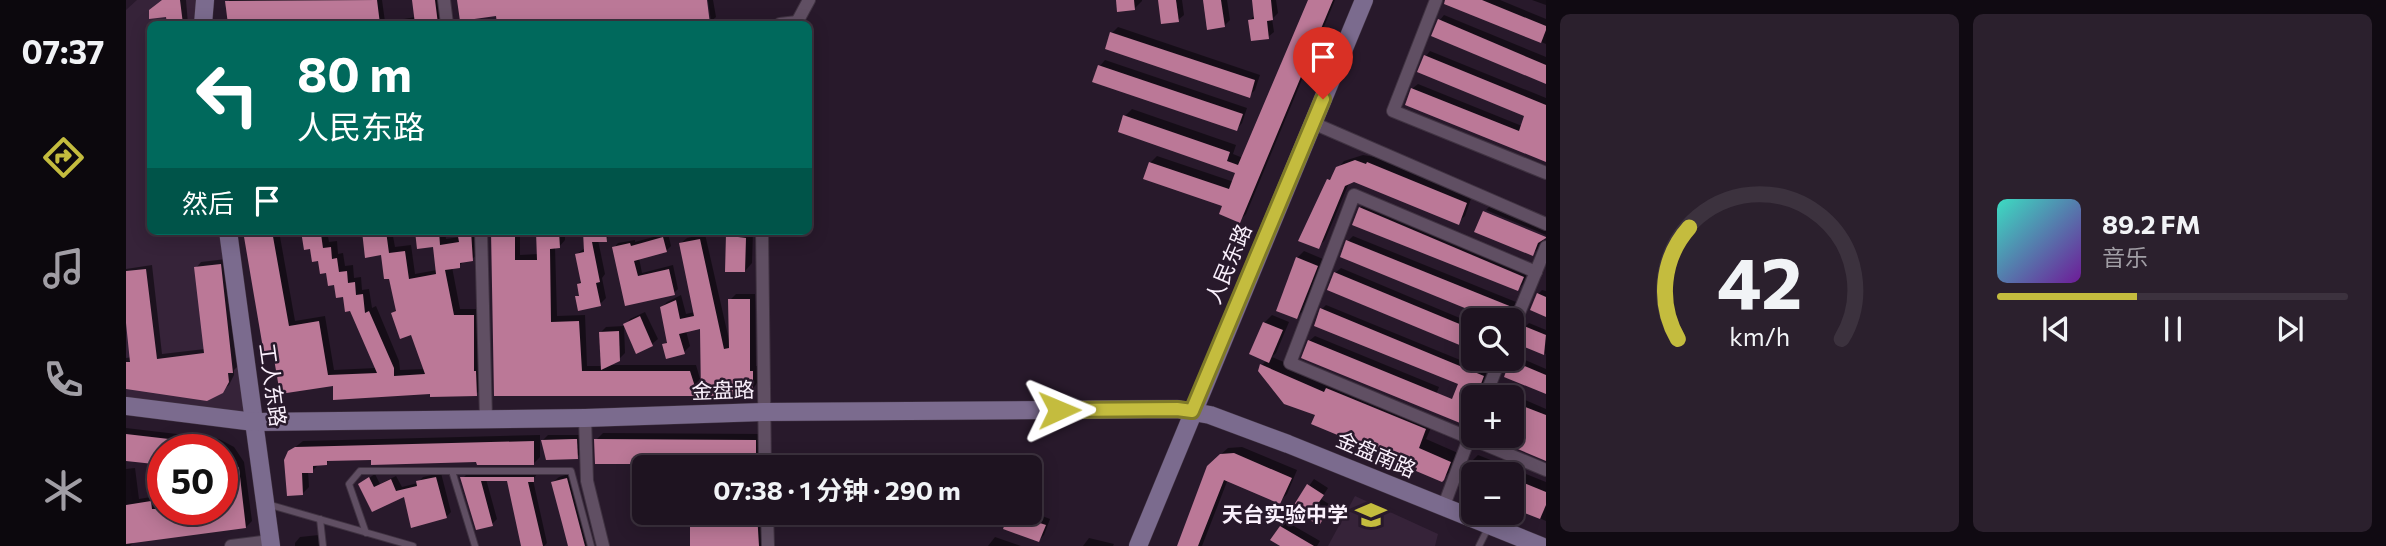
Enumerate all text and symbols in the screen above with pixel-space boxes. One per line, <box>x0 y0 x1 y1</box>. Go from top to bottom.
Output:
pin <box>1293 27 1353 99</box>
text: 07:37 <box>22 31 104 71</box>
icon: arrive <box>1304 38 1342 76</box>
text: 80 m <box>297 42 412 102</box>
icon: left <box>182 49 273 140</box>
text: 人民东路 <box>297 106 425 146</box>
icon: directions <box>39 133 88 182</box>
icon: arrive <box>248 182 286 220</box>
text: 然后 <box>182 187 234 218</box>
text: 89.2 FM <box>2102 208 2200 239</box>
street label: 人民东路 <box>1200 220 1256 307</box>
text: 42 <box>1717 235 1802 324</box>
text: 音乐 <box>2102 243 2148 271</box>
icon: music <box>39 244 88 293</box>
map controls <box>1461 308 1524 525</box>
button: search <box>1461 308 1524 371</box>
icon: previous <box>2037 310 2075 348</box>
icon: pause <box>2154 310 2192 348</box>
icon: next <box>2271 310 2309 348</box>
text: km/h <box>1729 321 1790 351</box>
street label: 工人东路 <box>255 341 292 428</box>
icon: phone <box>39 355 88 404</box>
position arrow <box>1022 373 1096 447</box>
street label: 金盘路 <box>691 376 755 403</box>
button: + <box>1461 385 1524 448</box>
street label: 金盘南路 <box>1333 426 1420 482</box>
speed limit sign: 50 <box>147 434 238 525</box>
button: − <box>1461 462 1524 525</box>
icon: climate <box>39 466 88 515</box>
text: 07:38 · 1 分钟 · 290 m <box>713 474 961 505</box>
school or university icon: 天台实验中学 <box>1354 498 1388 532</box>
place label: 天台实验中学 <box>1222 501 1348 526</box>

